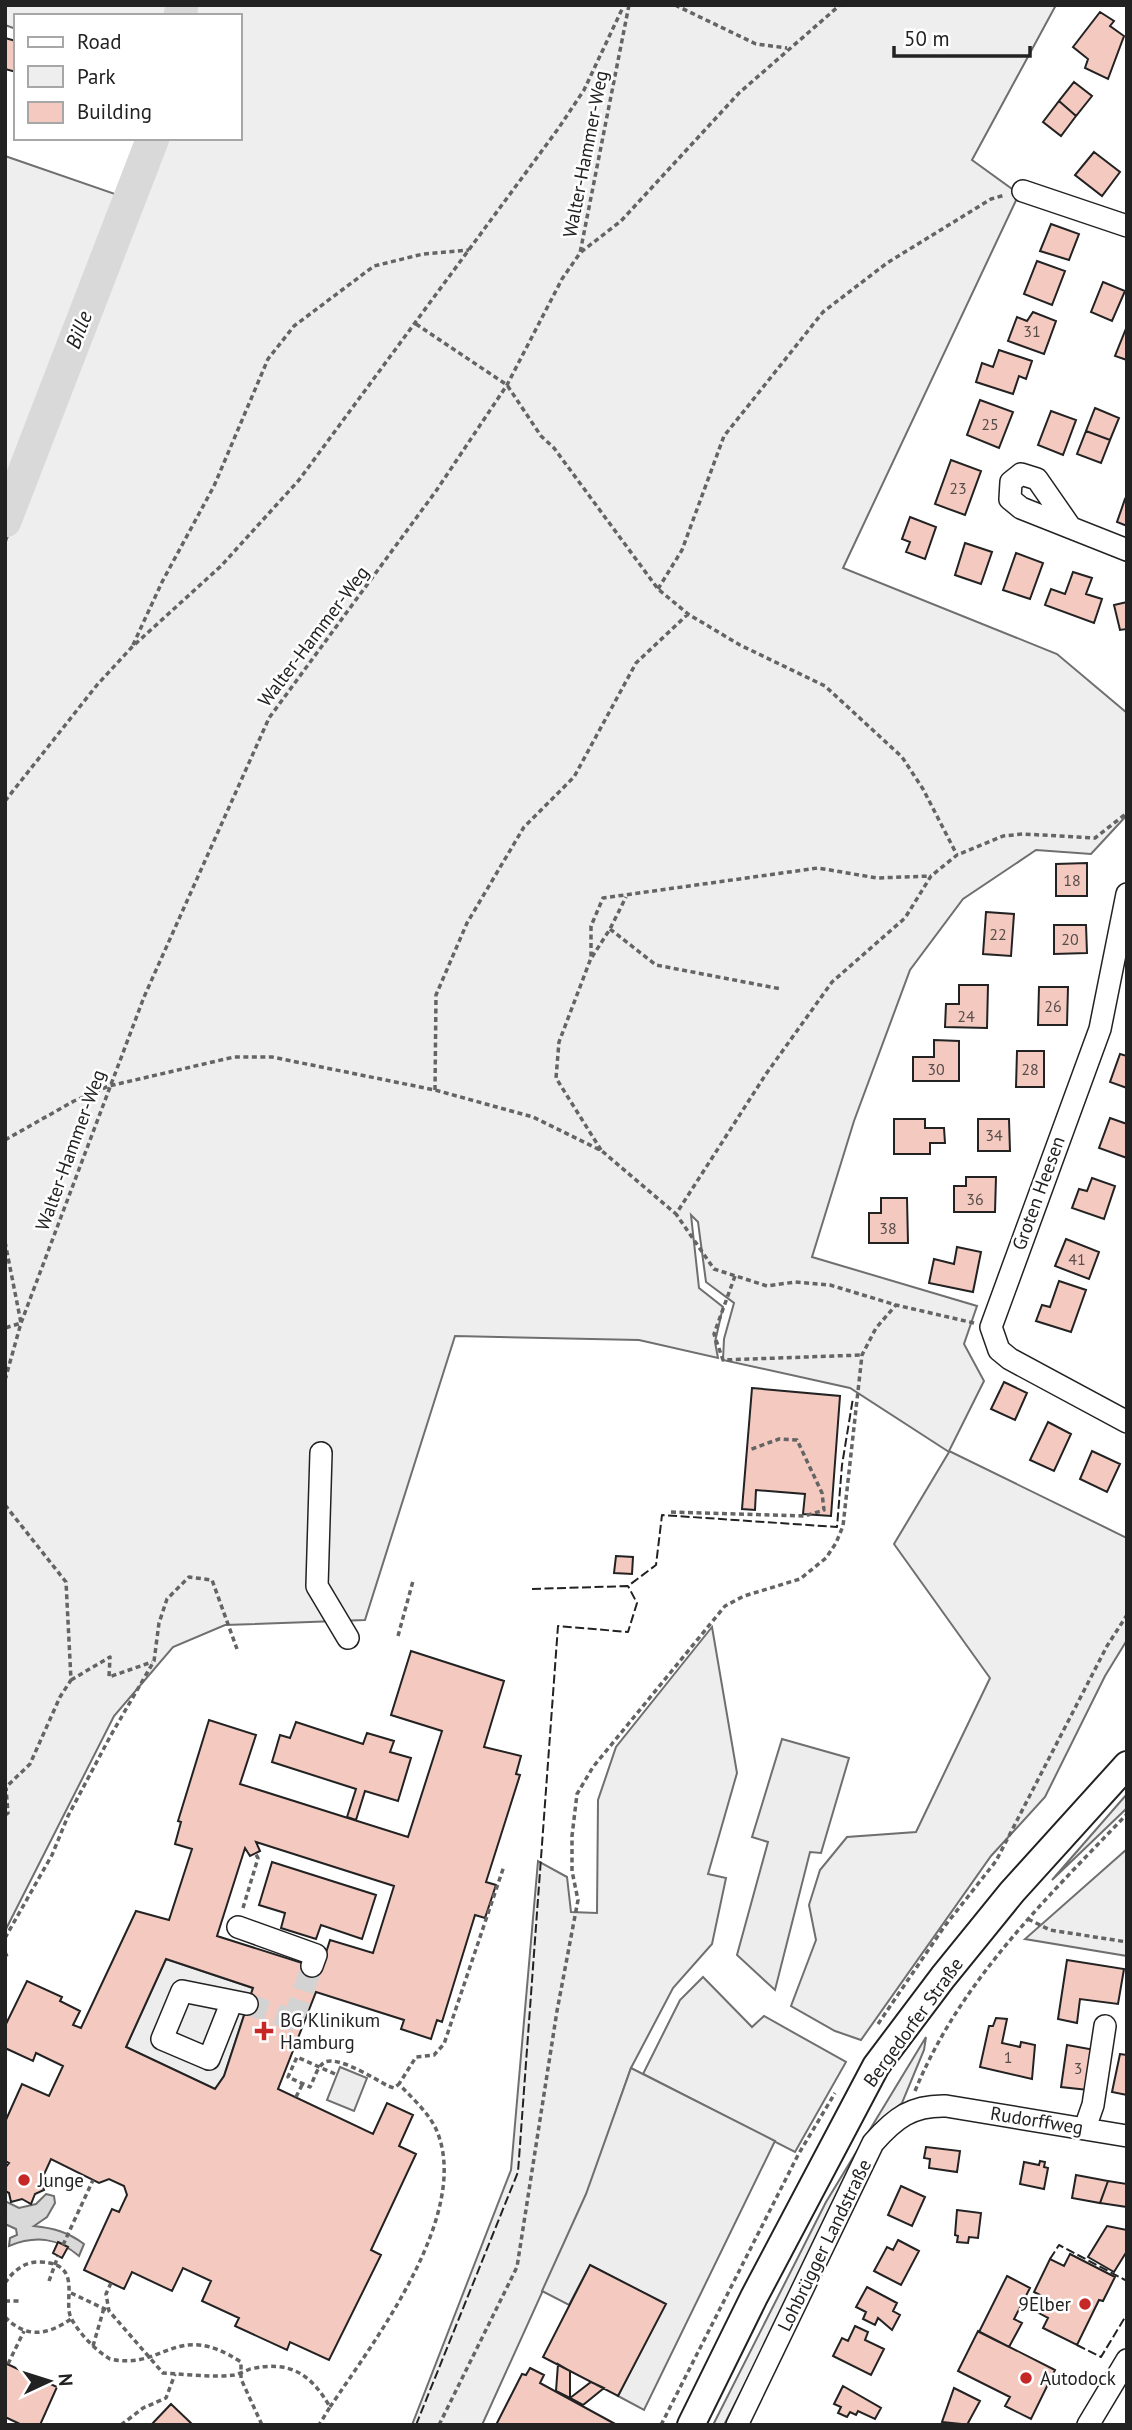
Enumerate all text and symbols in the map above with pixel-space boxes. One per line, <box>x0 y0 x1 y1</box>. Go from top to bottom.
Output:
legend <box>14 14 242 140</box>
scale bar <box>894 14 1030 58</box>
text: 50 m <box>904 25 950 52</box>
text: Road <box>77 28 121 55</box>
text: Park <box>77 63 116 90</box>
street label: Walter-Hammer-Weg <box>557 68 613 240</box>
text: Building <box>77 98 152 125</box>
water label: Bille <box>59 307 98 352</box>
house number: 31 <box>1023 321 1041 341</box>
house number: 25 <box>981 414 999 434</box>
house number: 23 <box>949 478 967 498</box>
street label: Walter-Hammer-Weg <box>252 561 374 711</box>
house number: 18 <box>1063 870 1081 890</box>
house number: 22 <box>989 924 1007 944</box>
house number: 20 <box>1061 929 1079 949</box>
house number: 26 <box>1044 996 1062 1016</box>
house number: 24 <box>957 1006 975 1026</box>
house number: 30 <box>927 1059 945 1079</box>
house number: 28 <box>1021 1059 1039 1079</box>
street label: Walter-Hammer-Weg <box>30 1066 110 1234</box>
house number: 34 <box>985 1125 1003 1145</box>
street label: Groten Heesen <box>1006 1133 1070 1253</box>
house number: 36 <box>966 1189 984 1209</box>
house number: 38 <box>879 1218 897 1238</box>
house number: 41 <box>1068 1249 1086 1269</box>
street label: Bergedorfer Straße <box>858 1953 968 2091</box>
place label: BG Klinikum Hamburg <box>280 2008 380 2054</box>
marker: BG Klinikum Hamburg <box>254 2021 274 2041</box>
house number: 1 <box>1004 2047 1012 2067</box>
house number: 3 <box>1074 2058 1082 2078</box>
street label: Rudorffweg <box>989 2101 1085 2139</box>
street label: Lohbrügger Landstraße <box>772 2155 876 2335</box>
place label: Junge <box>37 2168 84 2192</box>
marker: Junge <box>16 2172 32 2188</box>
place label: 9Elber <box>1019 2292 1072 2316</box>
marker: 9Elber <box>1077 2296 1093 2312</box>
north arrow <box>14 2346 84 2416</box>
place label: Autodock <box>1040 2366 1116 2390</box>
marker: Autodock <box>1018 2370 1034 2386</box>
text: N <box>54 2373 78 2387</box>

